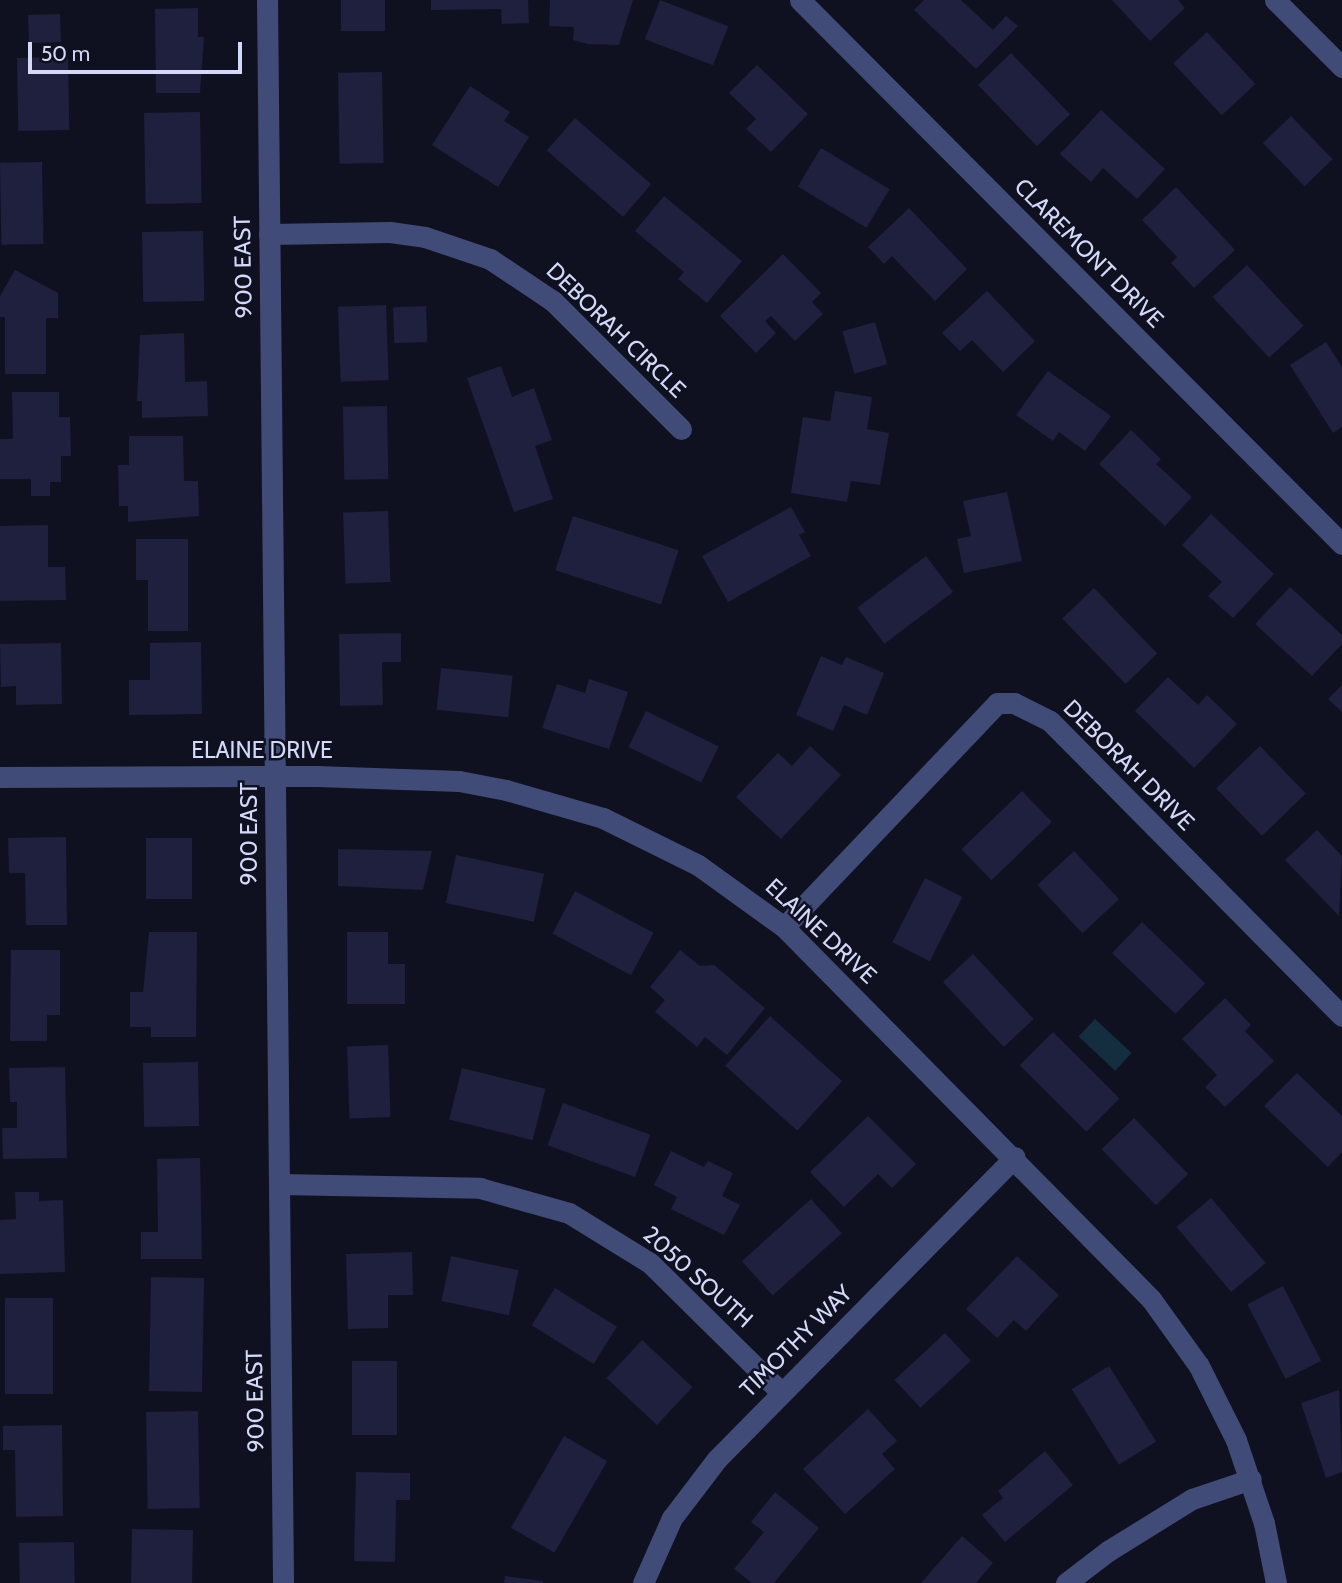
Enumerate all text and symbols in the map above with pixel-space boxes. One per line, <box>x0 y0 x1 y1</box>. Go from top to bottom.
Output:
scale bar <box>32 28 245 72</box>
text: 50 m <box>41 41 90 66</box>
street label: CLAREMONT DRIVE <box>1009 173 1169 333</box>
street label: 900 EAST <box>228 215 258 319</box>
street label: DEBORAH CIRCLE <box>541 257 691 403</box>
street label: DEBORAH DRIVE <box>1058 694 1200 836</box>
street label: ELAINE DRIVE <box>191 736 333 764</box>
street label: 900 EAST <box>235 783 263 885</box>
street label: ELAINE DRIVE <box>760 873 882 989</box>
street label: 2050 SOUTH <box>637 1221 759 1333</box>
street label: TIMOTHY WAY <box>734 1279 858 1403</box>
street label: 900 EAST <box>240 1349 270 1453</box>

